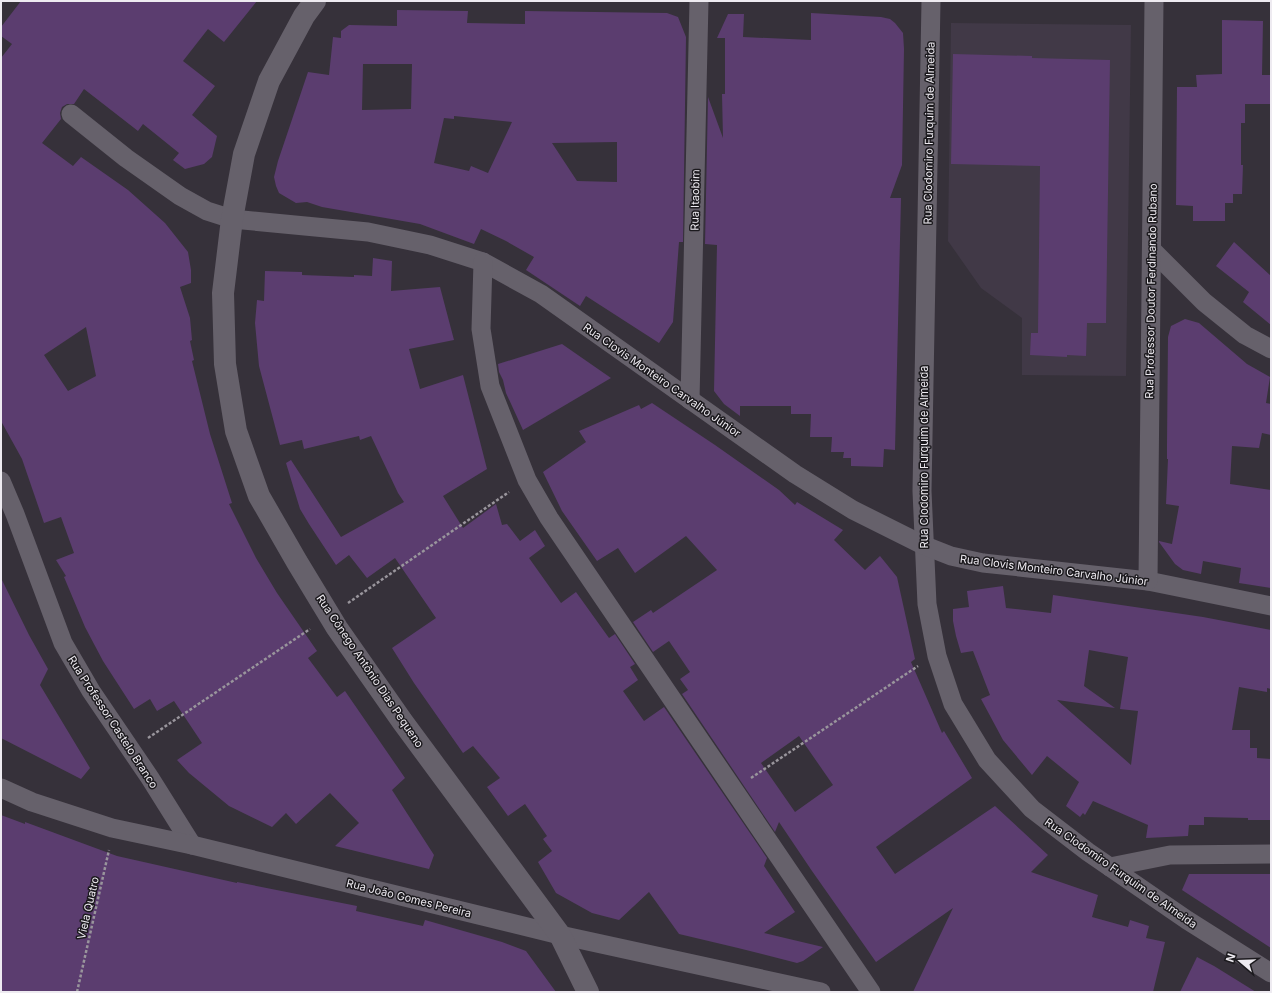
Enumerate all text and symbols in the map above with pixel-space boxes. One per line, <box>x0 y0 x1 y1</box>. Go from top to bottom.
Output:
street label: Rua Clodomiro Furquim de Almeida <box>920 42 938 224</box>
street label: Rua Itaobim <box>687 169 703 231</box>
street label: Rua Professor Doutor Ferdinando Rubano <box>1142 183 1160 399</box>
street label: Rua Clovis Monteiro Carvalho Júnior <box>580 320 744 440</box>
street label: Rua Clodomiro Furquim de Almeida <box>917 366 931 548</box>
street label: Rua Clovis Monteiro Carvalho Júnior <box>959 552 1149 588</box>
street label: Rua Cônego Antônio Dias Pequeno <box>313 592 427 751</box>
street label: Rua Professor Castelo Branco <box>65 653 161 791</box>
street label: Rua Clodomiro Furquim de Almeida <box>1042 815 1200 931</box>
street label: Viela Quatro <box>74 875 102 941</box>
street label: Rua João Gomes Pereira <box>345 876 473 920</box>
north arrow <box>1220 941 1260 981</box>
text: N <box>1223 951 1239 964</box>

